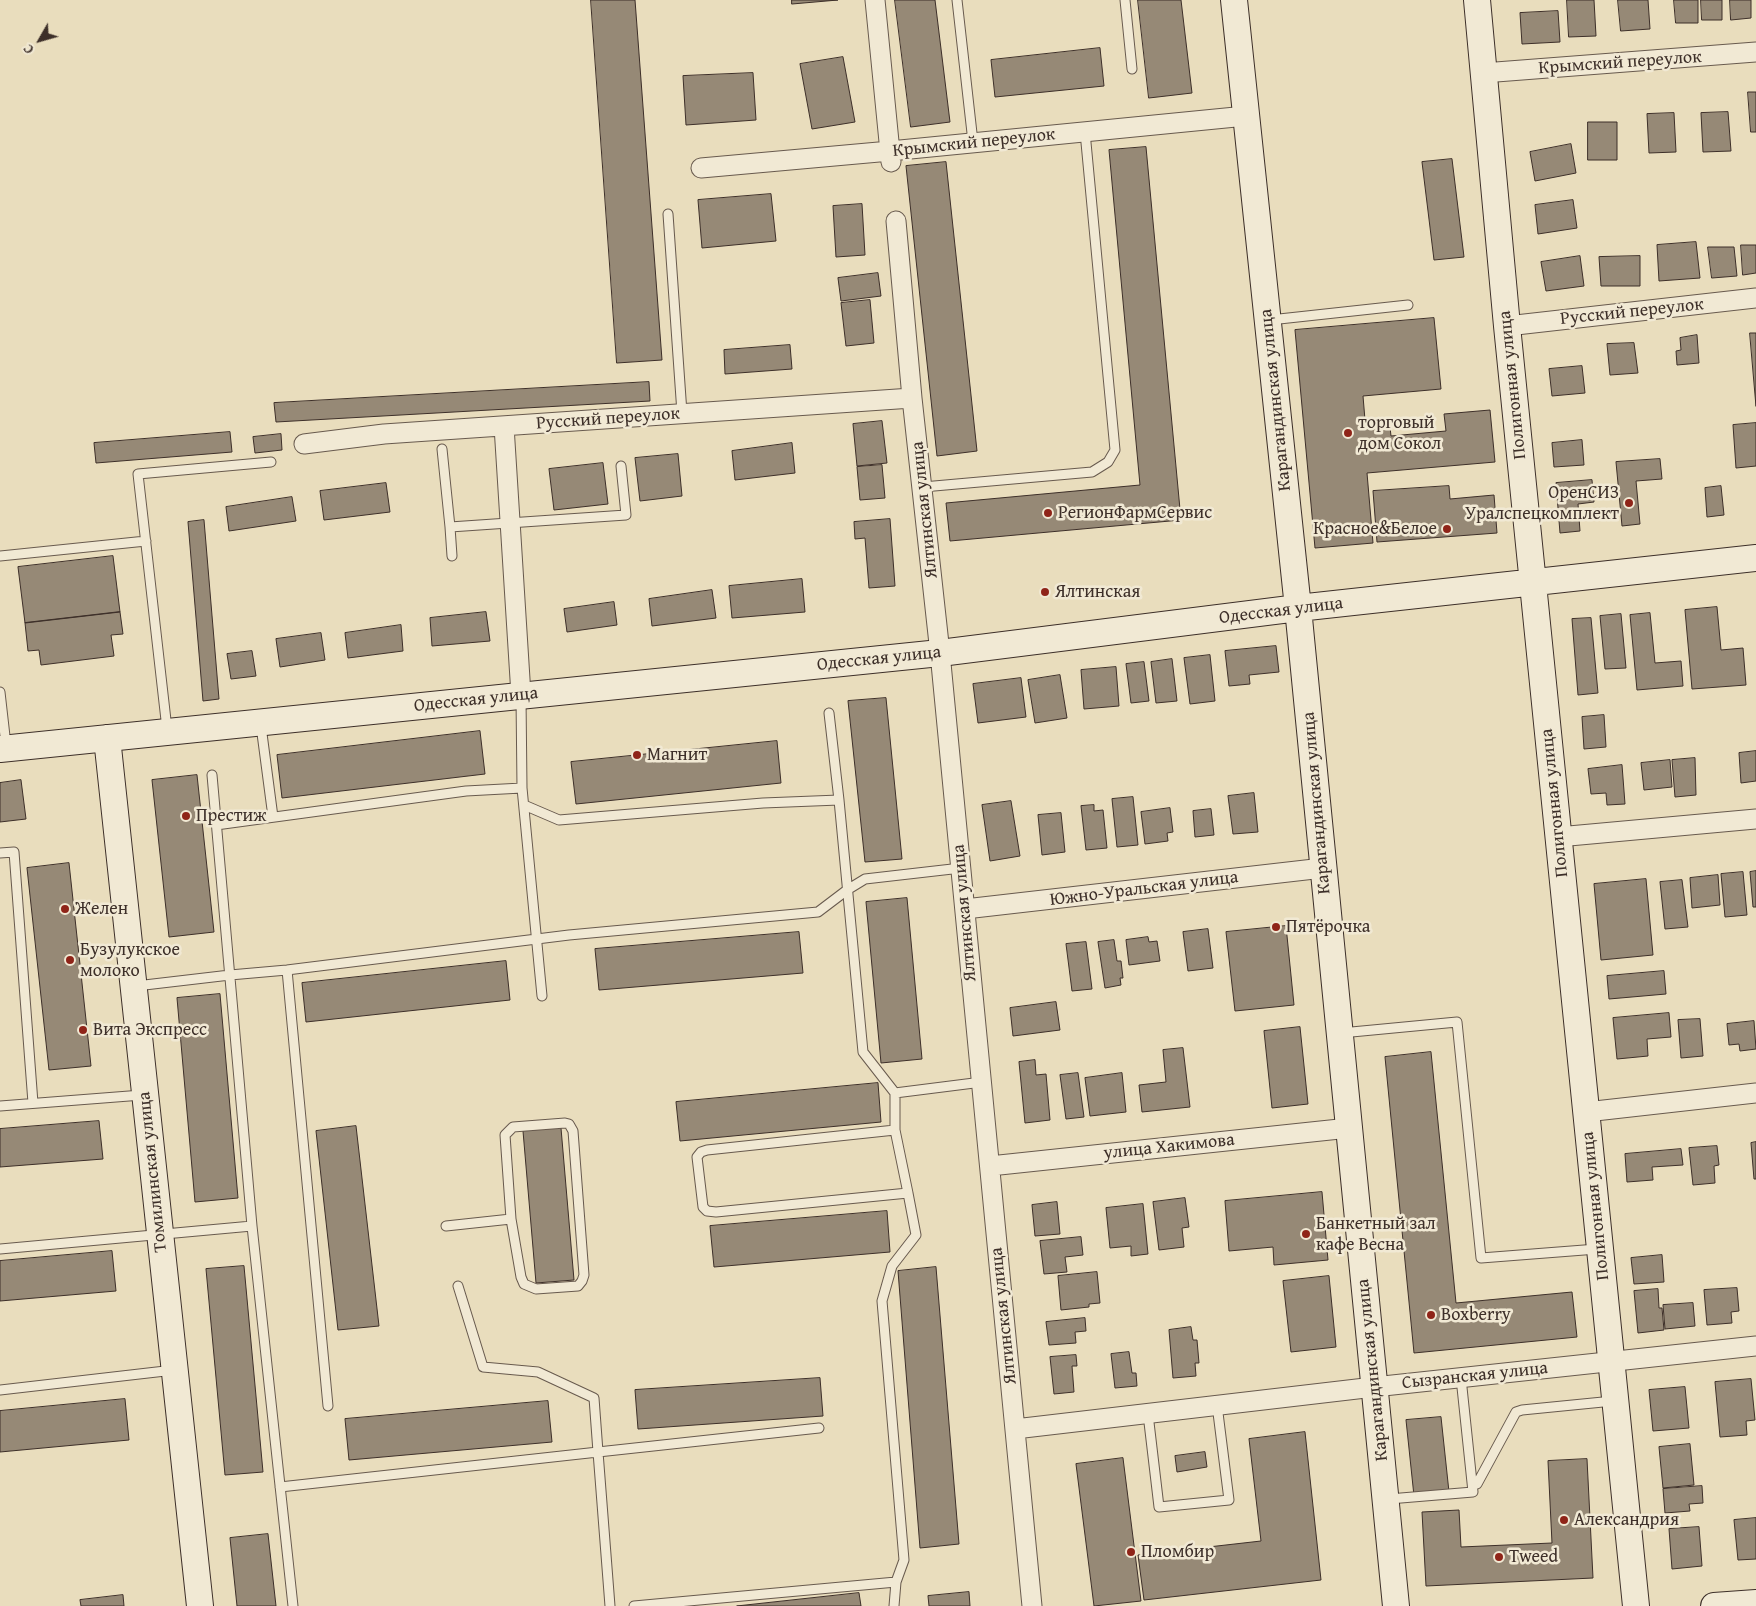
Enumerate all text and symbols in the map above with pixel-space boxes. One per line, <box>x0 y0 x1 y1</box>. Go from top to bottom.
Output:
north arrow <box>15 15 65 65</box>
text: С <box>18 40 39 59</box>
street label: Крымский переулок <box>1538 47 1702 79</box>
street label: Крымский переулок <box>892 124 1056 162</box>
street label: Русский переулок <box>1559 294 1705 330</box>
street label: Карагандинская улица <box>1256 308 1296 492</box>
street label: Полигонная улица <box>1494 310 1532 460</box>
street label: Русский переулок <box>535 403 681 435</box>
place label: торговый дом Сокол <box>1358 412 1441 454</box>
marker: торговый дом Сокол <box>1342 427 1354 439</box>
street label: Ялтинская улица <box>907 440 943 580</box>
place label: ОренСИЗ Уралспецкомплект <box>1465 482 1619 524</box>
marker: ОренСИЗ Уралспецкомплект <box>1623 497 1635 509</box>
place label: РегионФармСервис <box>1058 502 1212 524</box>
marker: РегионФармСервис <box>1042 507 1054 519</box>
place label: Красное&Белое <box>1313 518 1437 540</box>
marker: Красное&Белое <box>1441 523 1453 535</box>
place label: Ялтинская <box>1055 581 1140 603</box>
marker: Ялтинская <box>1039 586 1051 598</box>
street label: Одесская улица <box>1218 593 1344 629</box>
street label: Одесская улица <box>816 642 942 676</box>
street label: Одесская улица <box>413 683 539 717</box>
street label: Карагандинская улица <box>1298 711 1336 895</box>
street label: Полигонная улица <box>1536 728 1574 878</box>
place label: Магнит <box>647 744 707 766</box>
marker: Магнит <box>631 749 643 761</box>
place label: Престиж <box>196 805 266 827</box>
marker: Престиж <box>180 810 192 822</box>
street label: Ялтинская улица <box>948 843 982 983</box>
street label: Южно-Уральская улица <box>1049 867 1239 911</box>
place label: Желен <box>75 898 128 920</box>
marker: Желен <box>59 903 71 915</box>
place label: Пятёрочка <box>1286 916 1370 938</box>
marker: Пятёрочка <box>1270 921 1282 933</box>
place label: Бузулукское молоко <box>80 939 180 982</box>
marker: Бузулукское молоко <box>64 954 76 966</box>
place label: Вита Экспресс <box>93 1019 207 1041</box>
marker: Вита Экспресс <box>77 1024 89 1036</box>
street label: Томилинская улица <box>134 1091 172 1253</box>
street label: улица Хакимова <box>1102 1129 1236 1165</box>
street label: Полигонная улица <box>1577 1131 1615 1281</box>
place label: Банкетный зал кафе Весна <box>1316 1213 1436 1256</box>
marker: Банкетный зал кафе Весна <box>1300 1228 1312 1240</box>
street label: Ялтинская улица <box>986 1246 1022 1386</box>
street label: Карагандинская улица <box>1353 1278 1393 1462</box>
place label: Boxberry <box>1441 1304 1511 1326</box>
marker: Boxberry <box>1425 1309 1437 1321</box>
street label: Сызранская улица <box>1401 1358 1549 1394</box>
place label: Александрия <box>1574 1509 1679 1531</box>
marker: Александрия <box>1558 1514 1570 1526</box>
place label: Пломбир <box>1141 1541 1214 1563</box>
marker: Пломбир <box>1125 1546 1137 1558</box>
place label: Tweed <box>1509 1546 1558 1568</box>
marker: Tweed <box>1493 1551 1505 1563</box>

